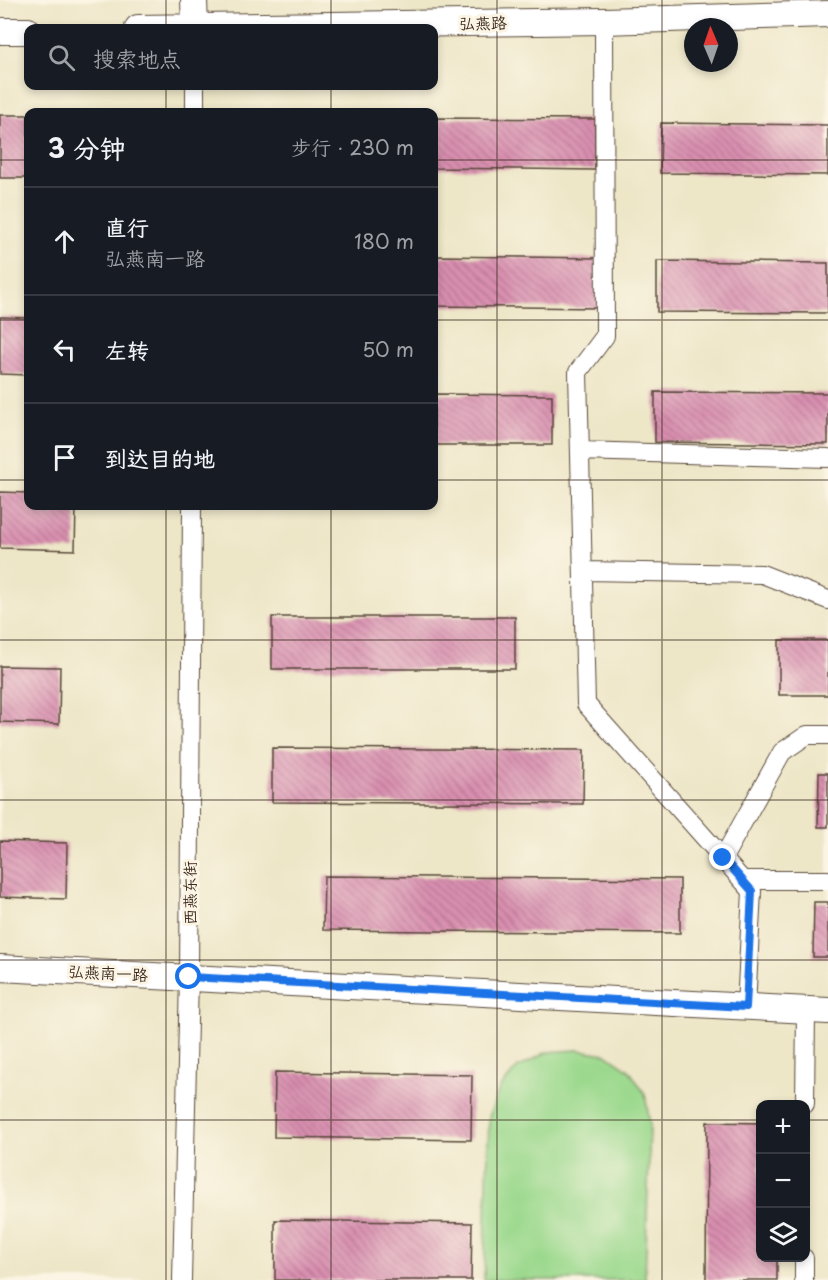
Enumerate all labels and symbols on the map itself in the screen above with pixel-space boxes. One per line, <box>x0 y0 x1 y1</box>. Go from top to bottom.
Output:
street label: 弘燕路 <box>459 10 507 34</box>
north arrow <box>684 18 738 72</box>
route end <box>709 844 735 870</box>
street label: 西燕东街 <box>177 861 201 925</box>
street label: 弘燕南一路 <box>67 958 149 986</box>
route start <box>175 963 201 989</box>

